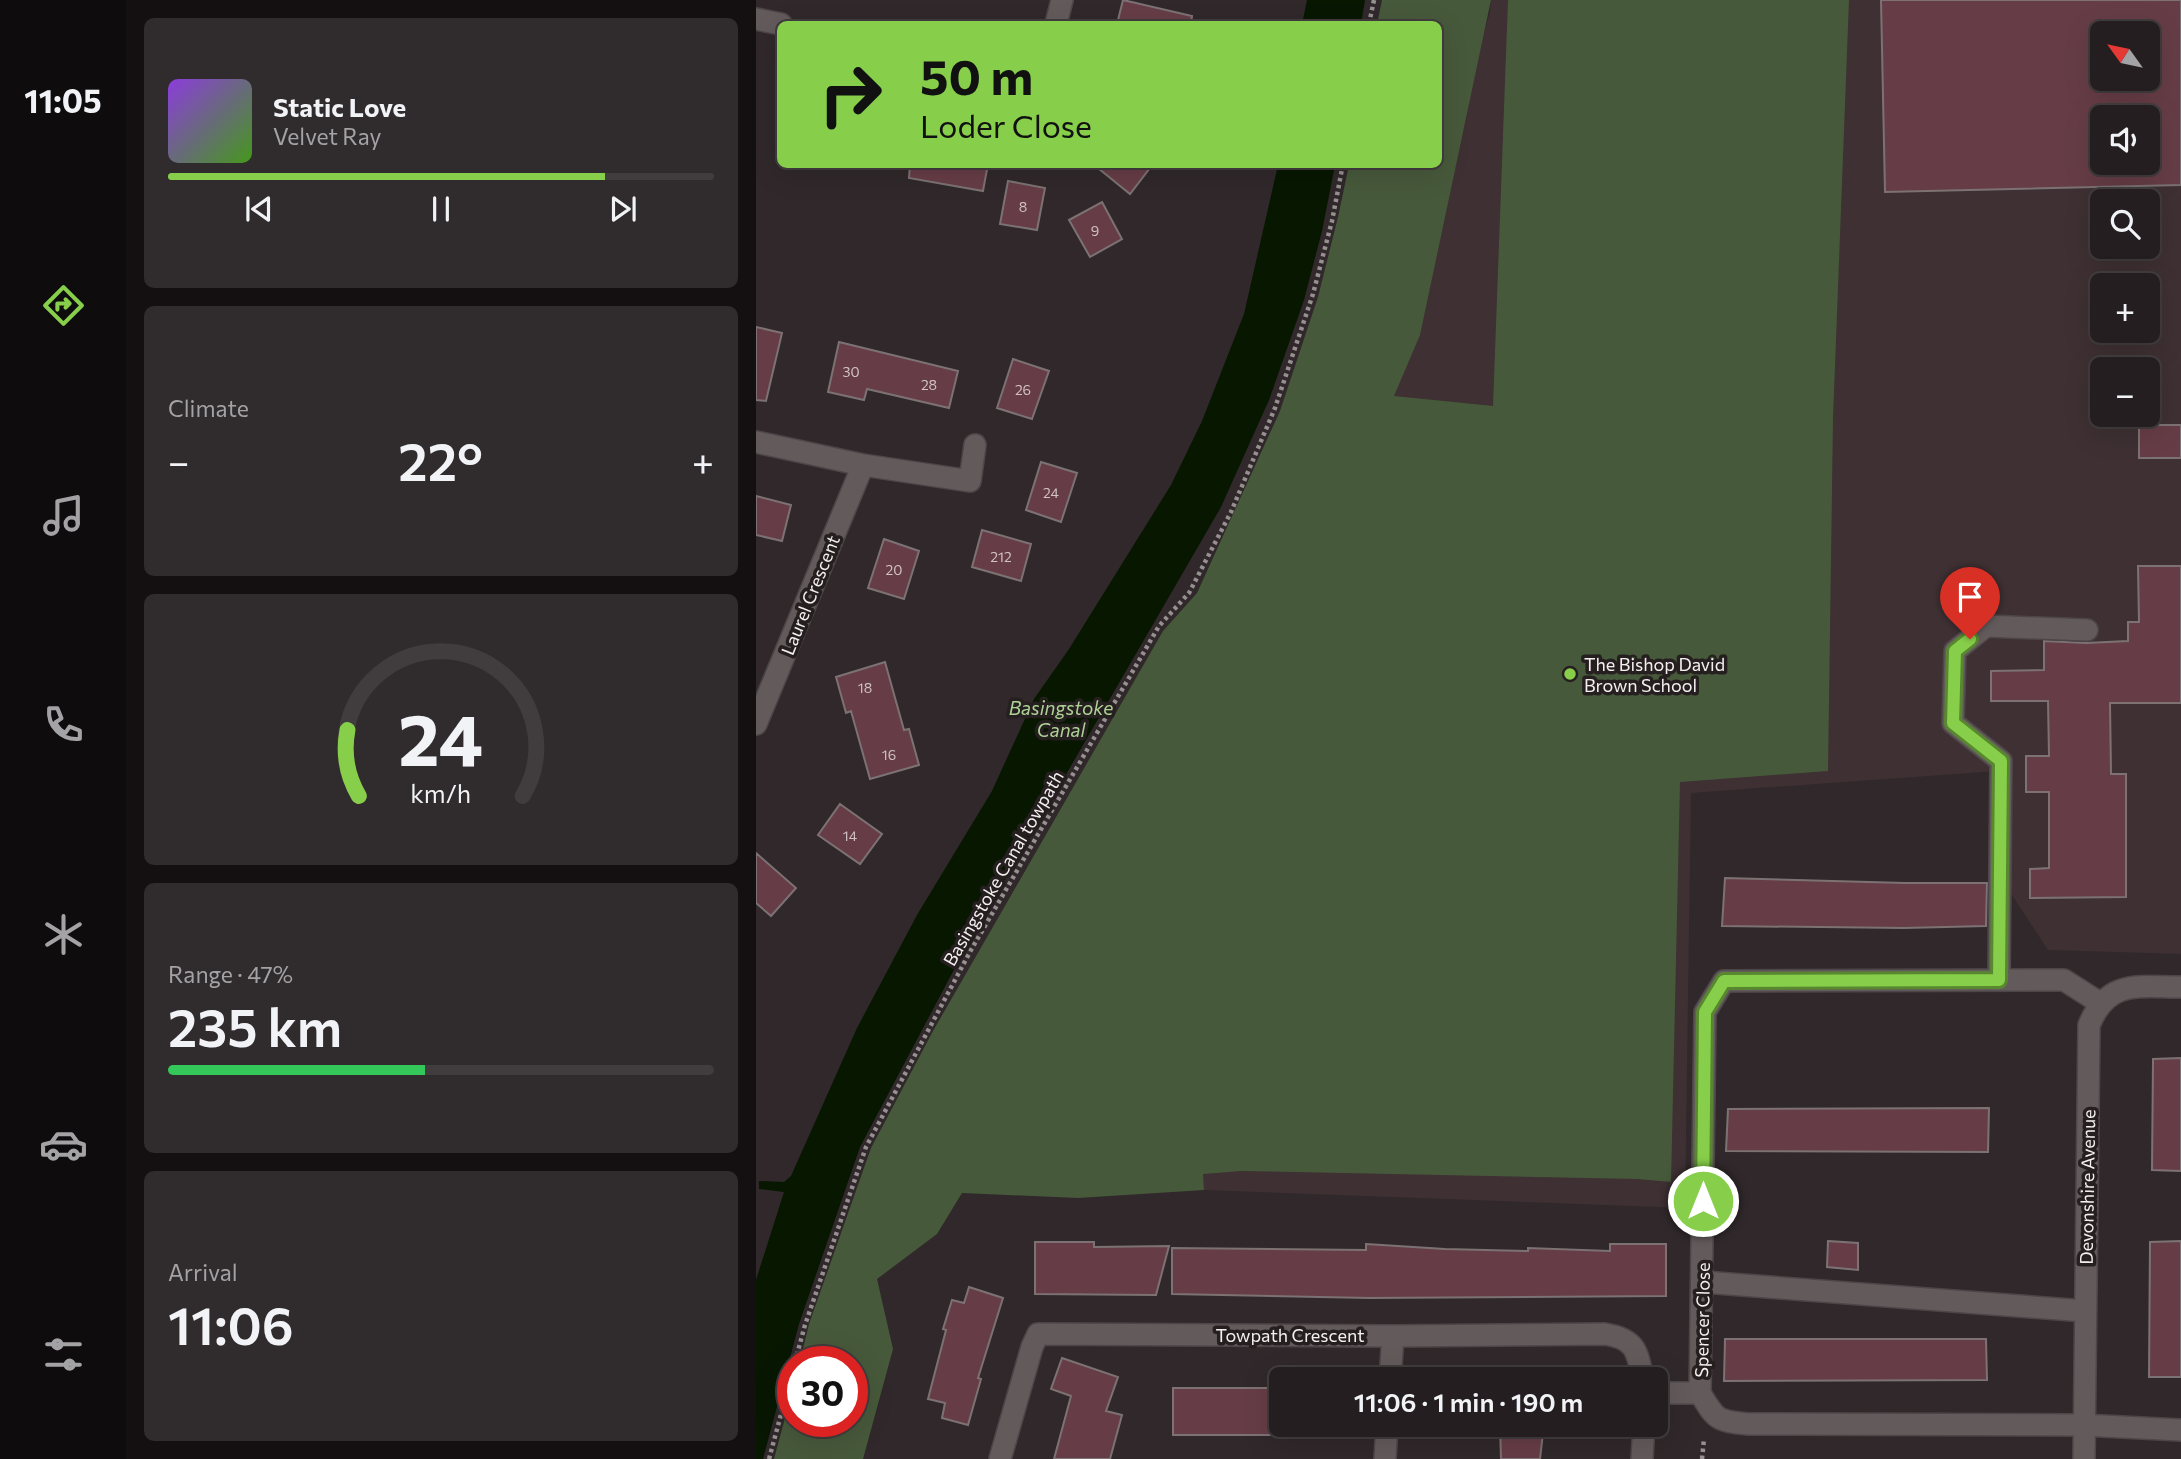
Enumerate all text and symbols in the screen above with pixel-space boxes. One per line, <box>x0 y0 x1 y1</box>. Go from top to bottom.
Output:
north arrow <box>2090 21 2160 91</box>
map controls <box>2090 21 2160 427</box>
text: 50 m <box>920 45 1033 105</box>
icon: right <box>805 49 896 140</box>
text: 11:05 <box>24 80 102 120</box>
text: Static Love <box>273 91 406 122</box>
text: Loder Close <box>920 105 1092 145</box>
button: sound <box>2090 105 2160 175</box>
text: Velvet Ray <box>273 122 381 150</box>
button: search <box>2090 189 2160 259</box>
icon: previous <box>240 190 278 228</box>
icon: pause <box>422 190 460 228</box>
icon: next <box>604 190 642 228</box>
house number: 8 <box>1019 198 1027 215</box>
house number: 9 <box>1091 222 1099 239</box>
button: + <box>2090 273 2160 343</box>
icon: directions <box>39 281 88 330</box>
button: − <box>2090 357 2160 427</box>
house number: 30 <box>842 363 860 380</box>
house number: 28 <box>921 376 937 393</box>
house number: 26 <box>1015 381 1031 398</box>
text: Climate <box>168 394 249 422</box>
text: 22° <box>398 428 483 492</box>
text: − <box>168 437 190 484</box>
text: + <box>692 437 714 484</box>
house number: 24 <box>1043 484 1060 501</box>
icon: music <box>39 491 88 540</box>
street label: Laurel Crescent <box>776 532 844 658</box>
house number: 212 <box>990 548 1012 565</box>
house number: 20 <box>886 561 902 578</box>
pin <box>1940 567 2000 639</box>
icon: arrive <box>1951 578 1989 616</box>
place label: The Bishop David Brown School <box>1584 653 1725 696</box>
marker: The Bishop David Brown School <box>1562 666 1578 682</box>
house number: 18 <box>858 679 872 696</box>
text: 24 <box>398 692 484 781</box>
water label: Basingstoke Canal <box>1009 696 1113 741</box>
icon: phone <box>39 700 88 749</box>
house number: 16 <box>882 746 896 763</box>
street label: Basingstoke Canal towpath <box>938 766 1068 970</box>
text: km/h <box>411 777 471 807</box>
house number: 14 <box>843 827 858 844</box>
icon: climate <box>39 910 88 959</box>
text: Range · 47% <box>168 960 293 988</box>
text: 235 km <box>168 994 342 1058</box>
street label: Devonshire Avenue <box>2075 1109 2099 1265</box>
icon: car <box>39 1120 88 1169</box>
position arrow <box>1666 1164 1740 1238</box>
text: Arrival <box>168 1258 238 1286</box>
street label: Spencer Close <box>1690 1262 1714 1378</box>
text: 11:06 <box>168 1292 294 1356</box>
street label: Towpath Crescent <box>1215 1324 1365 1346</box>
icon: filters <box>39 1330 88 1379</box>
speed limit sign: 30 <box>777 1346 868 1437</box>
text: 11:06 · 1 min · 190 m <box>1354 1386 1583 1417</box>

